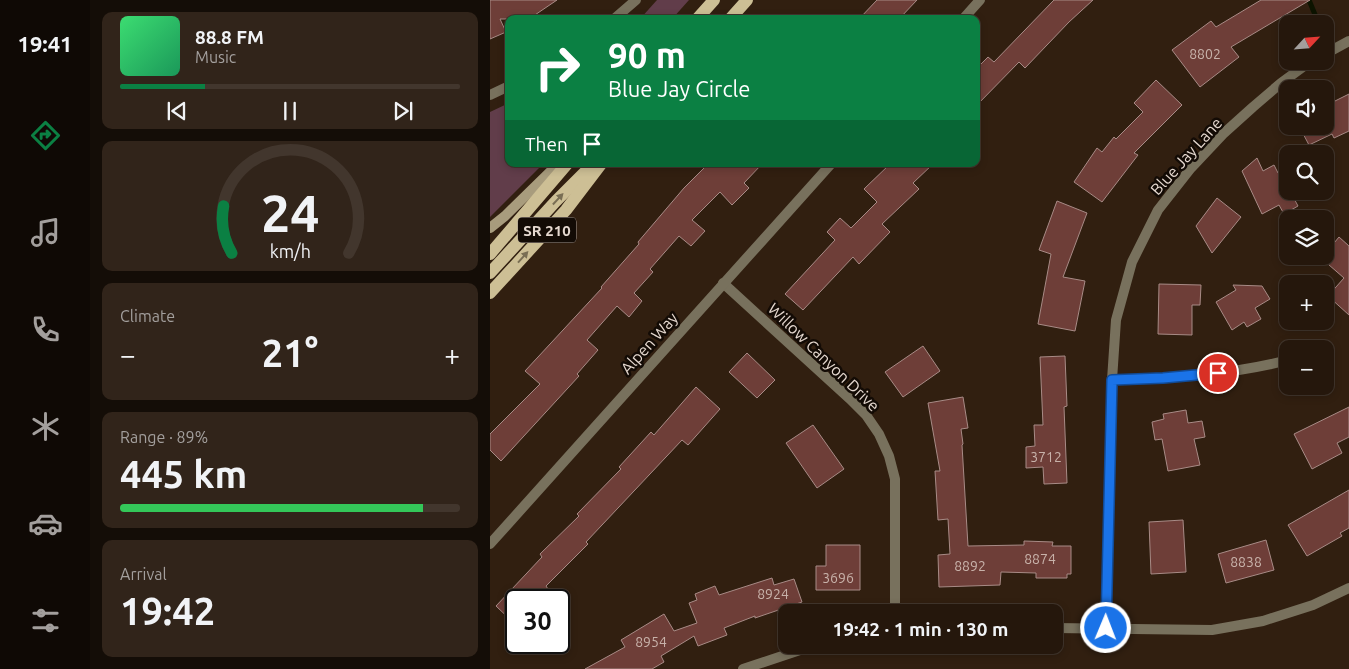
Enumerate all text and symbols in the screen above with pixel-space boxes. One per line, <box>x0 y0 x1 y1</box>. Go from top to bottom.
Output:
north arrow <box>1279 15 1334 70</box>
map controls <box>1279 15 1334 395</box>
text: 88.8 FM <box>195 26 264 48</box>
text: 19:41 <box>17 31 73 56</box>
icon: right <box>525 35 590 100</box>
text: 90 m <box>608 35 686 75</box>
house number: 8802 <box>1189 46 1221 62</box>
text: Music <box>195 48 236 66</box>
text: Blue Jay Circle <box>608 76 751 101</box>
button: sound <box>1279 80 1334 135</box>
icon: previous <box>163 97 191 125</box>
icon: pause <box>276 97 304 125</box>
icon: next <box>389 97 417 125</box>
street label: Blue Jay Lane <box>1147 114 1225 198</box>
icon: directions <box>28 118 63 153</box>
icon: arrive <box>578 130 606 158</box>
text: Then <box>525 133 568 155</box>
button: search <box>1279 145 1334 200</box>
text: 24 <box>261 184 319 242</box>
one-way arrow <box>552 193 564 205</box>
button: layers <box>1279 210 1334 265</box>
icon: music <box>28 215 63 250</box>
road number: SR 210 <box>518 218 576 242</box>
text: km/h <box>269 241 311 261</box>
one-way arrow <box>517 251 529 263</box>
button: + <box>1279 275 1334 330</box>
street label: Willow Canyon Drive <box>765 299 883 415</box>
text: Climate <box>120 307 175 325</box>
street label: Alpen Way <box>617 309 681 377</box>
icon: phone <box>28 312 63 347</box>
text: 21° <box>262 332 318 374</box>
text: − <box>120 339 136 370</box>
text: + <box>444 339 460 370</box>
button: − <box>1279 340 1334 395</box>
pin <box>1197 352 1239 394</box>
icon: arrive <box>1204 359 1232 387</box>
icon: climate <box>28 409 63 444</box>
text: Range · 89% <box>120 428 208 446</box>
house number: 3712 <box>1030 449 1062 465</box>
text: 445 km <box>120 453 247 495</box>
icon: car <box>28 506 63 541</box>
house number: 8874 <box>1024 551 1056 567</box>
house number: 8838 <box>1230 554 1262 570</box>
house number: 8892 <box>954 558 986 574</box>
text: Arrival <box>120 565 167 583</box>
house number: 3696 <box>822 570 854 586</box>
house number: 8924 <box>757 586 789 602</box>
speed limit sign: 30 <box>505 589 570 654</box>
text: 19:42 <box>120 590 215 632</box>
position arrow <box>1079 601 1131 653</box>
icon: filters <box>28 603 63 638</box>
text: 19:42 · 1 min · 130 m <box>833 618 1008 640</box>
house number: 8954 <box>635 634 667 650</box>

